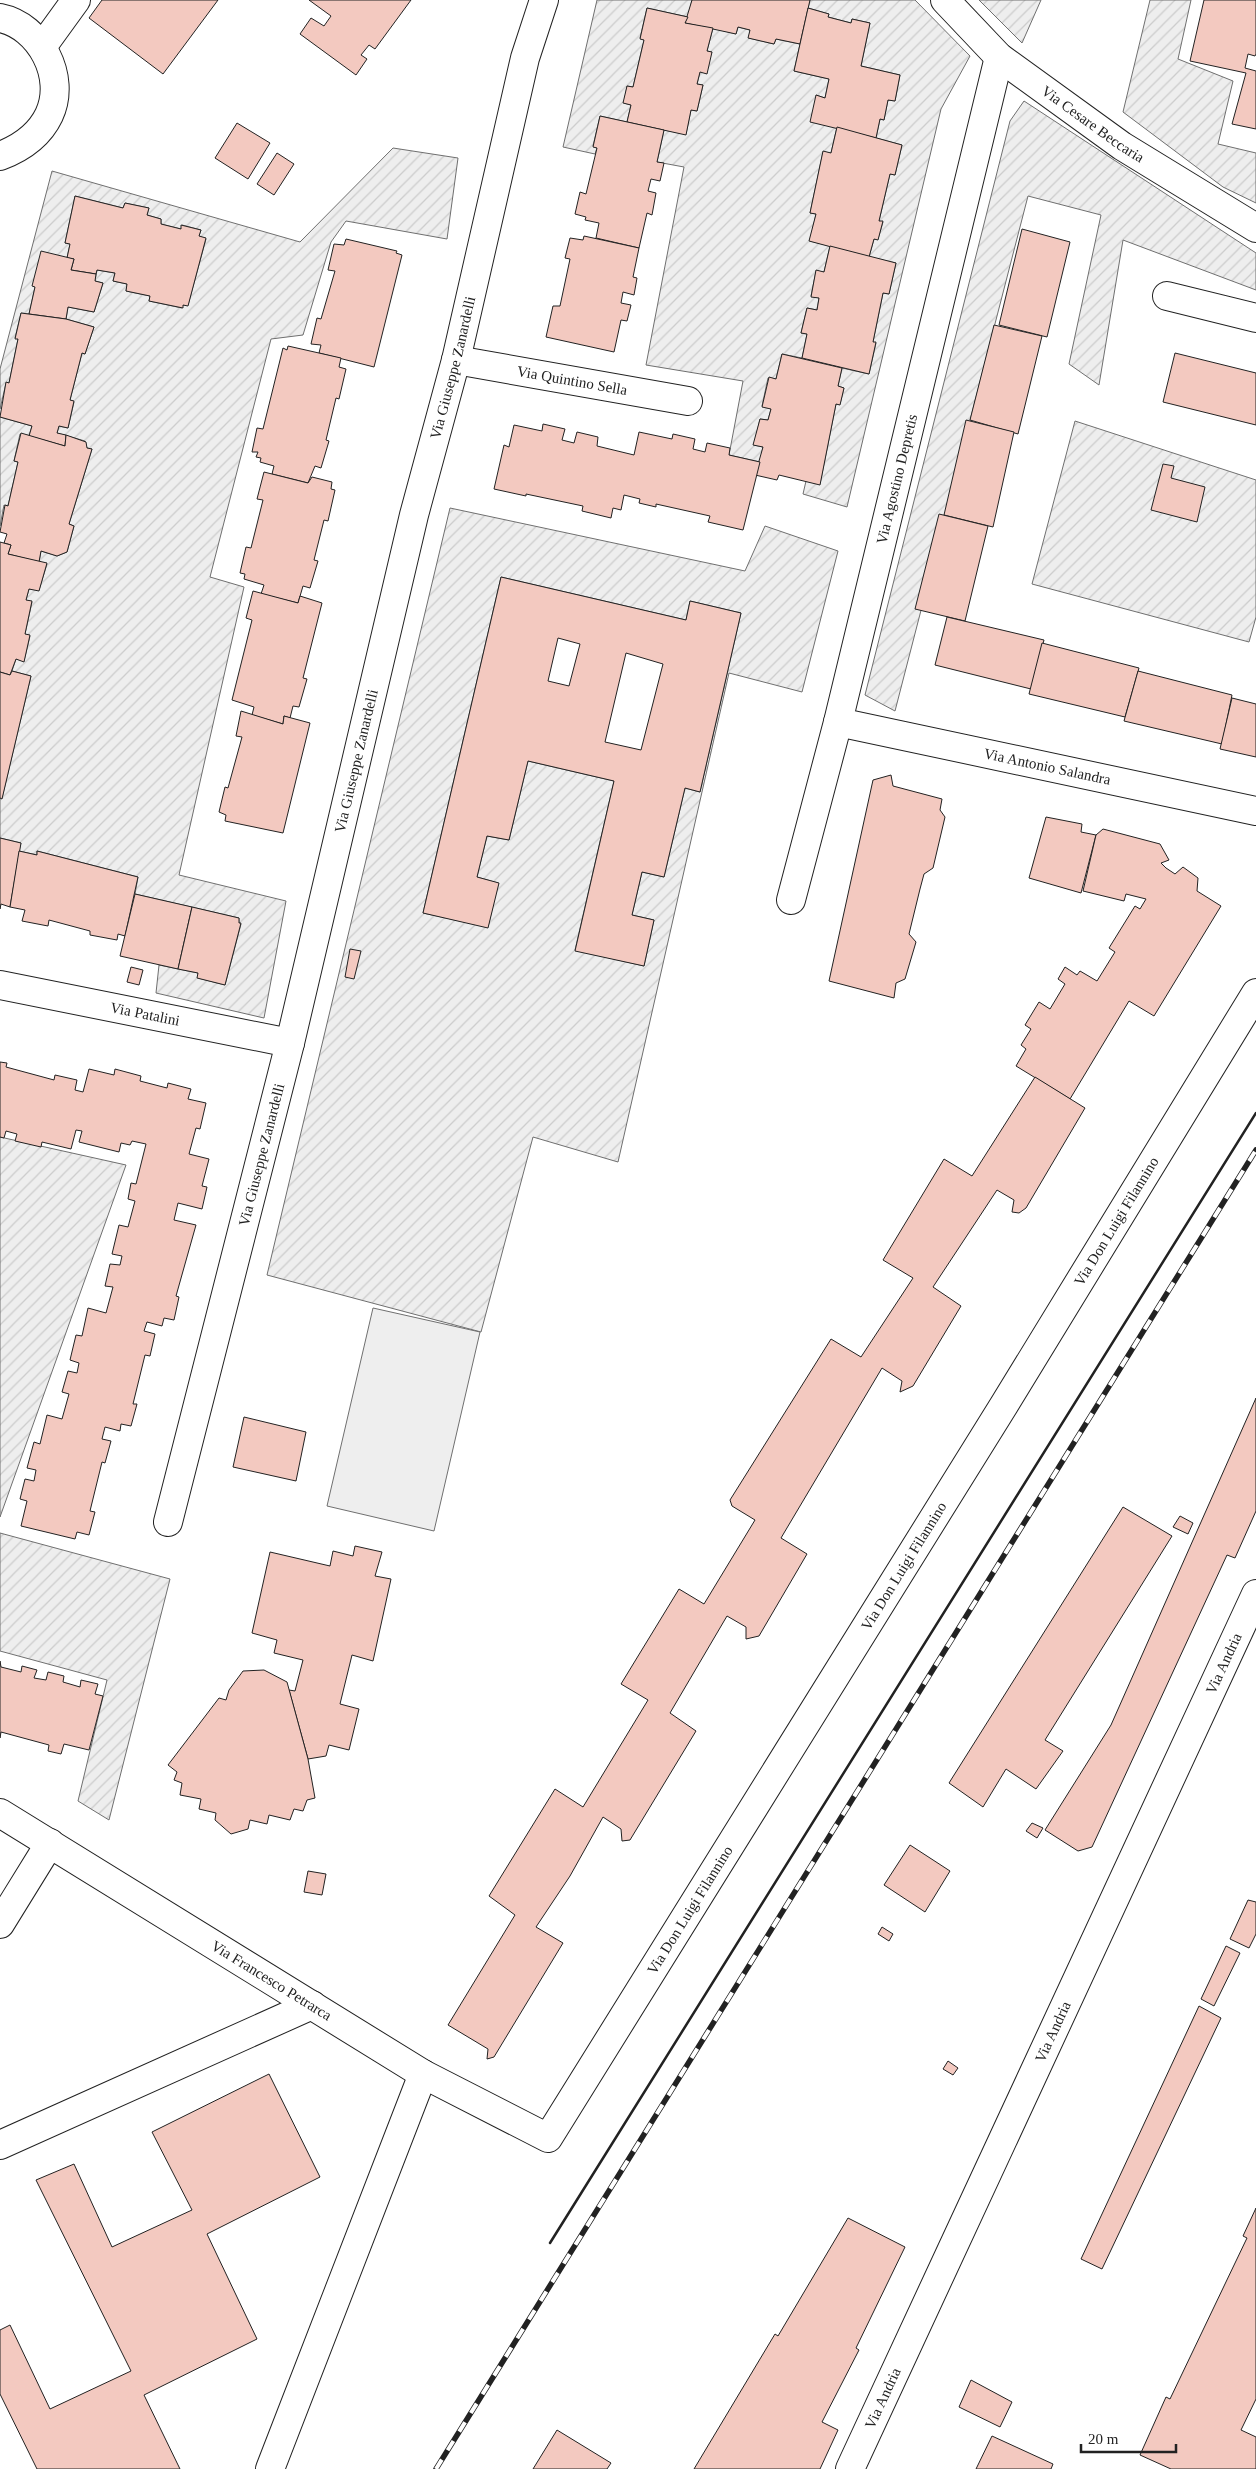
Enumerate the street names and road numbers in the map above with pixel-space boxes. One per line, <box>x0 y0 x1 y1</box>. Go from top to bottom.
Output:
street label: Via Cesare Beccaria <box>1039 83 1147 166</box>
street label: Via Giuseppe Zanardelli <box>427 295 478 441</box>
street label: Via Quintino Sella <box>516 363 629 398</box>
street label: Via Agostino Depretis <box>873 412 920 546</box>
street label: Via Giuseppe Zanardelli <box>332 688 381 834</box>
street label: Via Antonio Salandra <box>982 745 1112 788</box>
street label: Via Patalini <box>109 999 181 1029</box>
street label: Via Giuseppe Zanardelli <box>236 1082 287 1228</box>
street label: Via Don Luigi Filannino <box>1071 1154 1162 1289</box>
street label: Via Don Luigi Filannino <box>858 1499 950 1633</box>
street label: Via Andria <box>1203 1630 1245 1697</box>
street label: Via Don Luigi Filannino <box>644 1843 736 1977</box>
street label: Via Francesco Petrarca <box>208 1937 335 2024</box>
street label: Via Andria <box>1032 1998 1074 2065</box>
street label: Via Andria <box>862 2365 904 2431</box>

